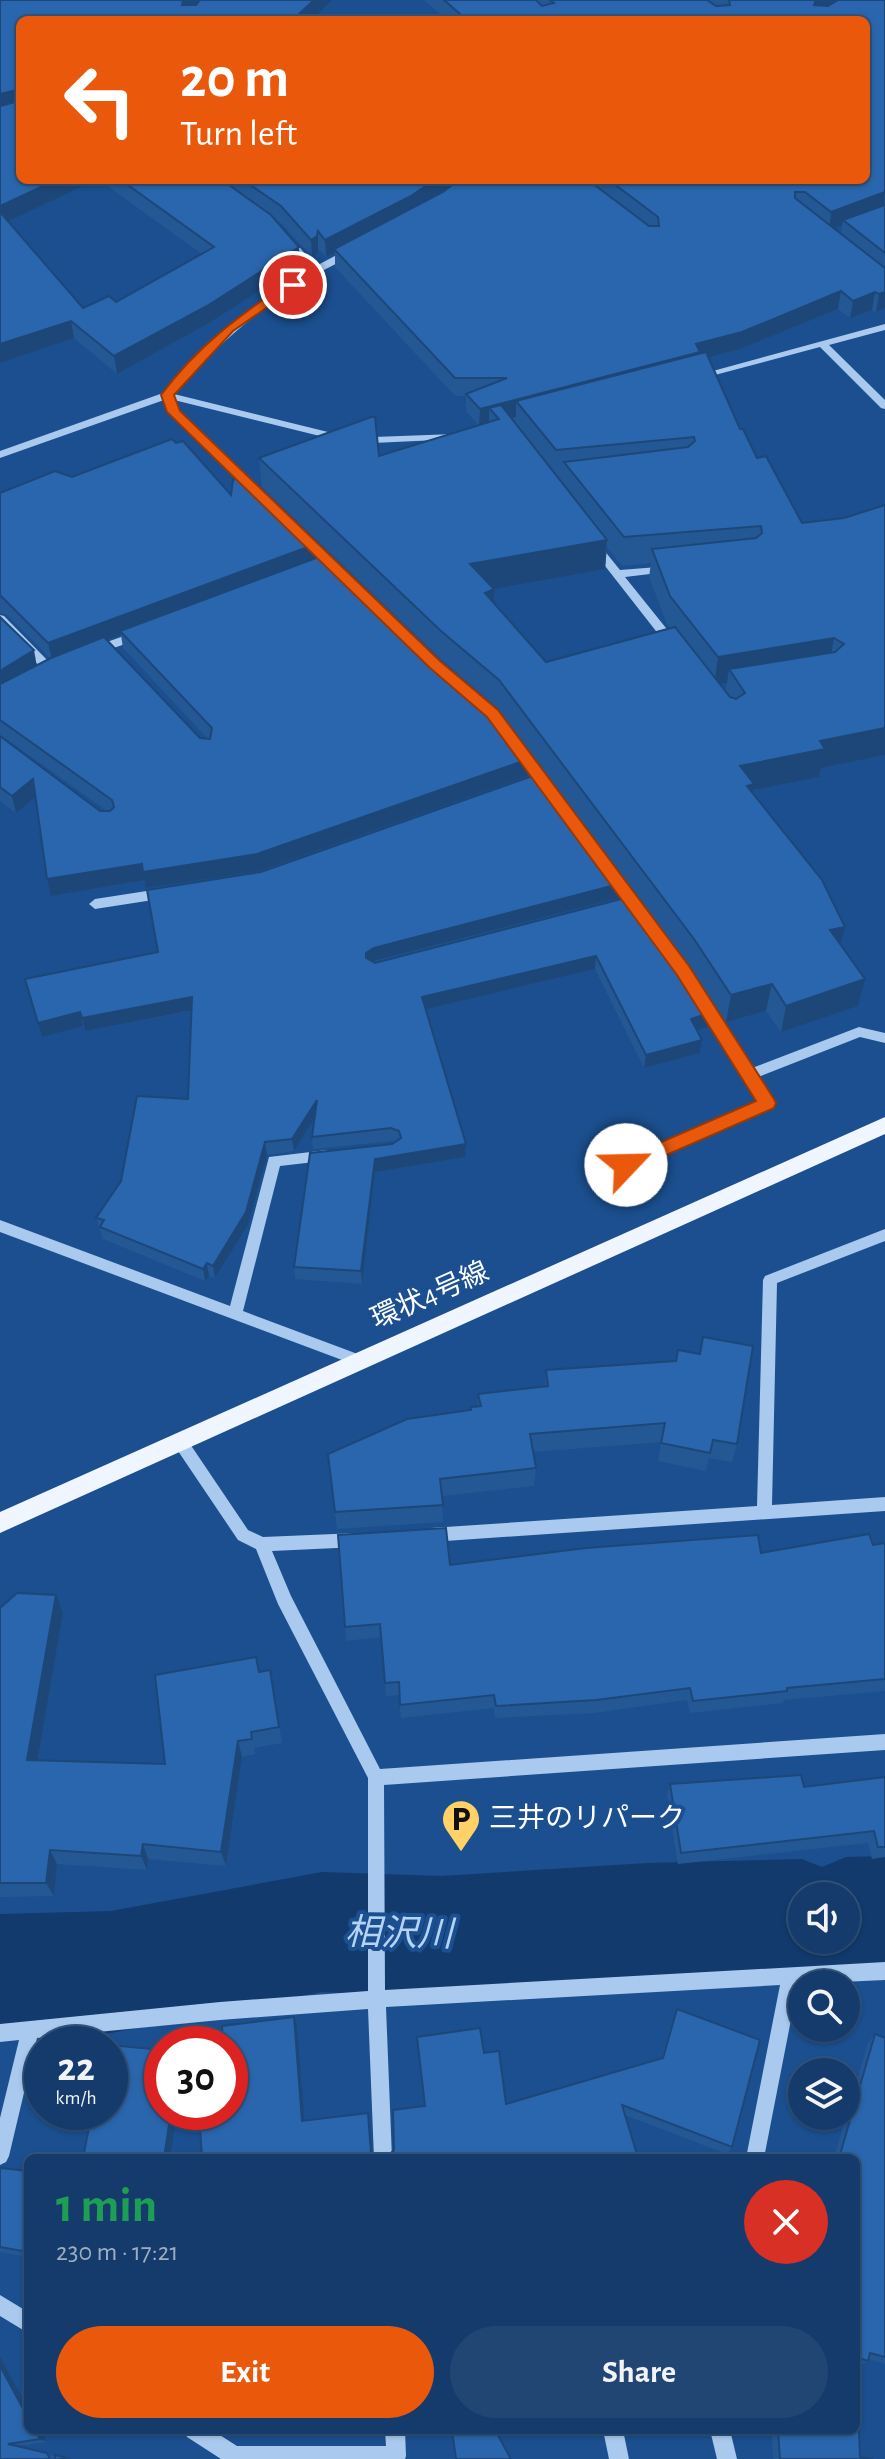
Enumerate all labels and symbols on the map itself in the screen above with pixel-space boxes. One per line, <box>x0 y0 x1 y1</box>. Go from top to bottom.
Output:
pin <box>259 251 327 319</box>
position arrow <box>584 1123 668 1207</box>
street label: 環状4号線 <box>366 1256 493 1334</box>
parking icon: 三井のリパーク <box>440 1798 482 1853</box>
place label: 三井のリパーク <box>489 1803 685 1833</box>
water label: 相沢川 <box>345 1913 457 1953</box>
speed limit sign: 30 <box>144 2026 248 2130</box>

